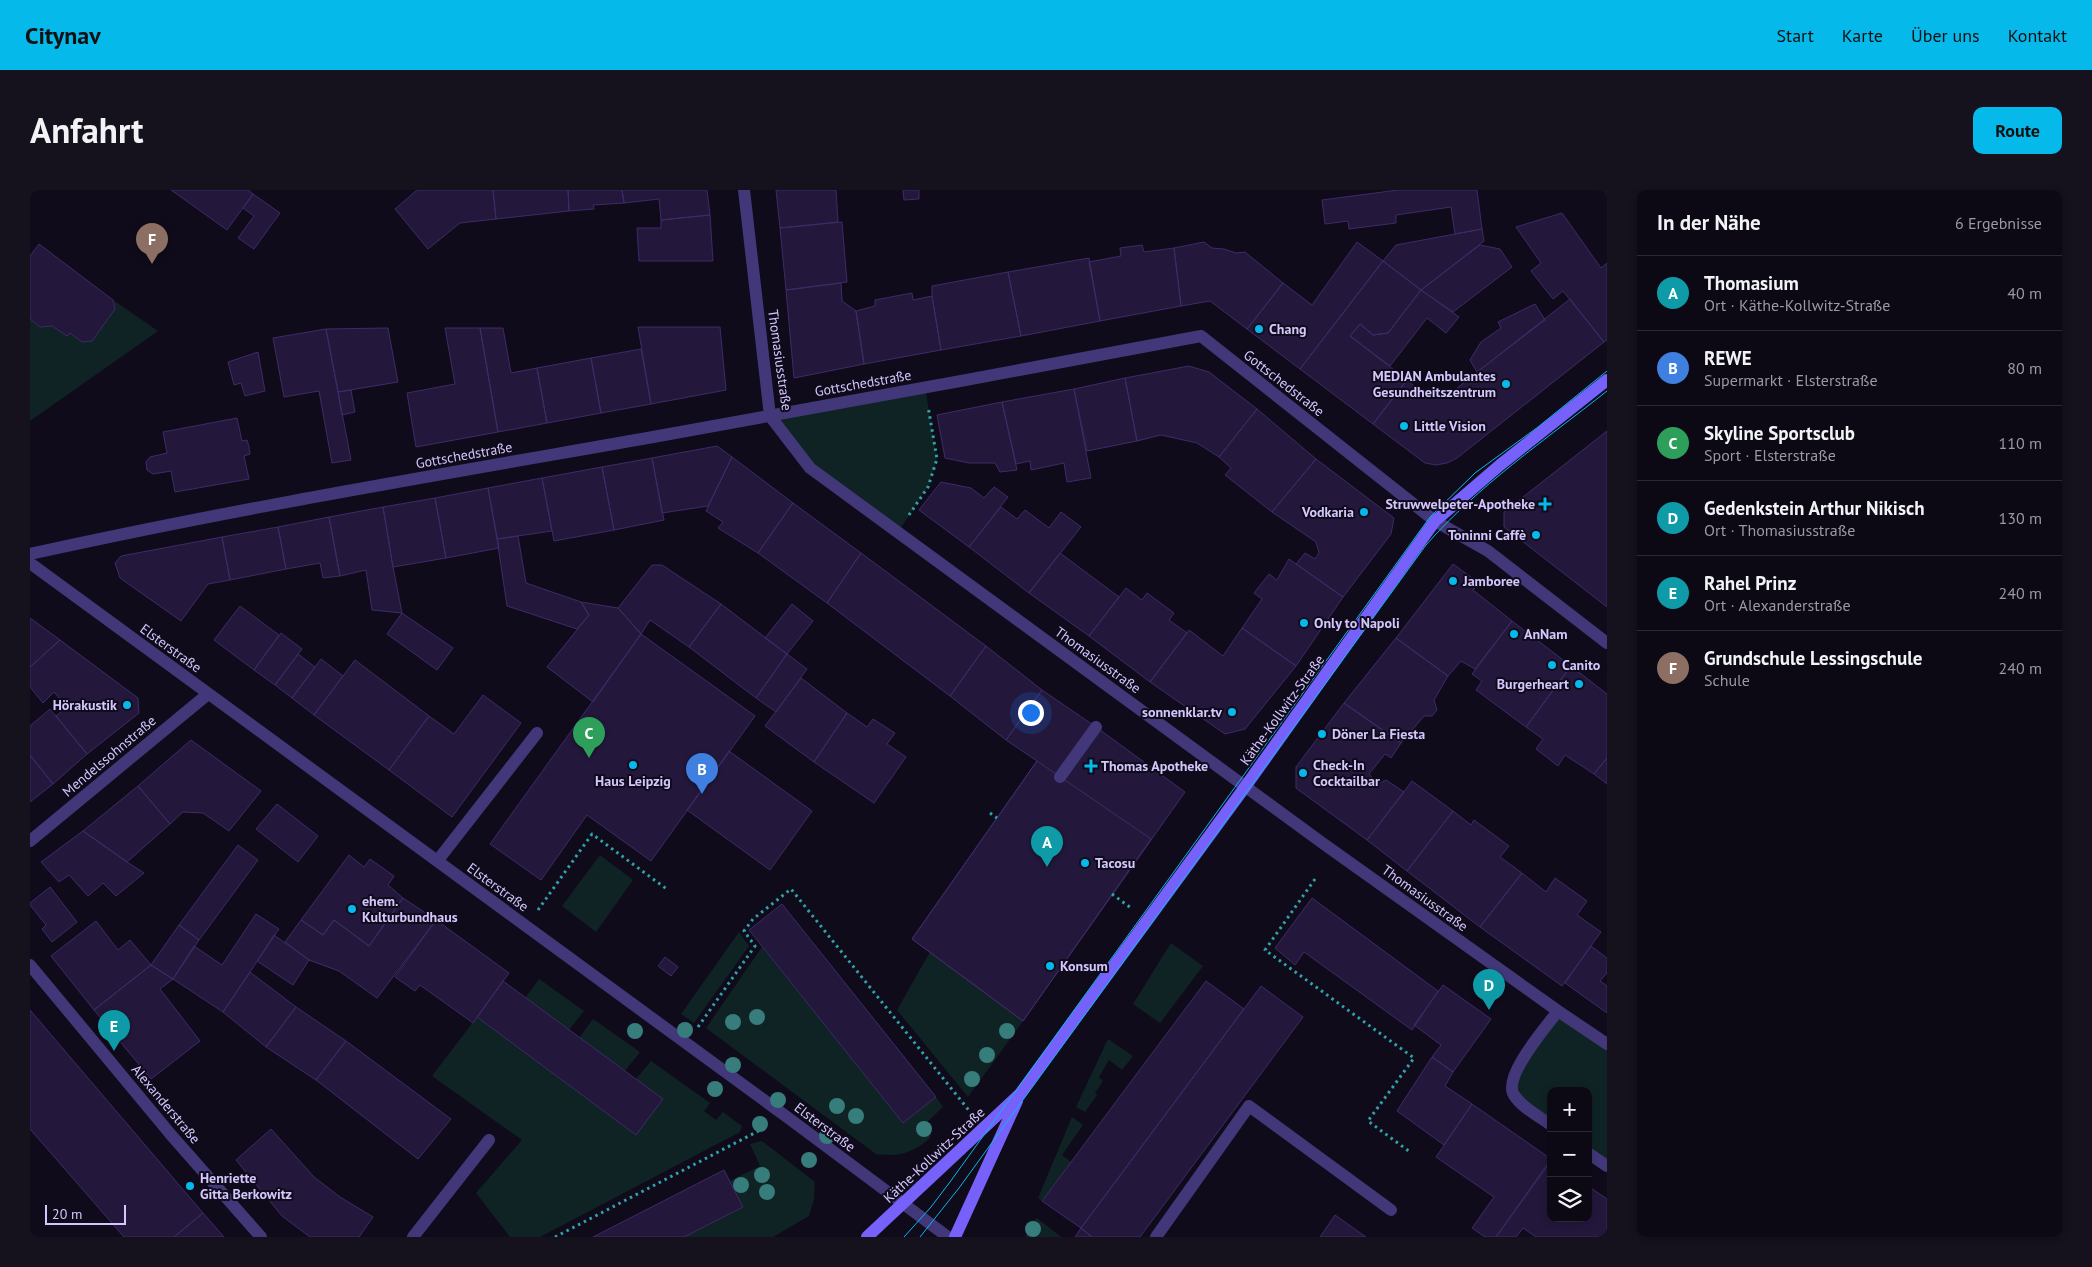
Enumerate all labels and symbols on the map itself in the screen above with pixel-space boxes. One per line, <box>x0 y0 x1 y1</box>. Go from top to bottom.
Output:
pin: F <box>136 223 168 264</box>
street label: Thomasiusstraße <box>764 308 796 412</box>
place label: Chang <box>1269 320 1307 338</box>
marker: Chang <box>1253 323 1265 335</box>
street label: Gottschedstraße <box>1240 346 1328 420</box>
street label: Gottschedstraße <box>813 366 913 400</box>
place label: MEDIAN Ambulantes Gesundheitszentrum <box>1372 367 1496 401</box>
marker: MEDIAN Ambulantes Gesundheitszentrum <box>1500 378 1512 390</box>
place label: Little Vision <box>1414 417 1486 435</box>
marker: Little Vision <box>1398 420 1410 432</box>
street label: Gottschedstraße <box>414 438 514 472</box>
place label: Struwwelpeter-Apotheke <box>1385 495 1535 513</box>
marker: Struwwelpeter-Apotheke <box>1539 498 1551 510</box>
place label: Vodkaria <box>1301 503 1354 521</box>
marker: Vodkaria <box>1358 506 1370 518</box>
place label: Toninni Caffè <box>1448 526 1526 544</box>
marker: Toninni Caffè <box>1530 529 1542 541</box>
place label: Jamboree <box>1462 572 1520 590</box>
marker: Jamboree <box>1447 575 1459 587</box>
place label: Only to Napoli <box>1314 614 1400 632</box>
marker: Only to Napoli <box>1298 617 1310 629</box>
street label: Elsterstraße <box>137 620 205 676</box>
street label: Thomasiusstraße <box>1051 623 1145 697</box>
place label: AnNam <box>1524 625 1568 643</box>
marker: AnNam <box>1508 628 1520 640</box>
street label: Käthe-Kollwitz-Straße <box>1236 651 1328 769</box>
place label: Canito <box>1562 656 1601 674</box>
marker: Canito <box>1546 659 1558 671</box>
place label: Burgerheart <box>1497 675 1569 693</box>
marker: Burgerheart <box>1573 678 1585 690</box>
place label: Hörakustik <box>53 696 117 714</box>
marker: Hörakustik <box>121 699 133 711</box>
your location <box>1018 700 1044 726</box>
place label: sonnenklar.tv <box>1142 703 1222 721</box>
marker: sonnenklar.tv <box>1226 706 1238 718</box>
street label: Mendelssohnstraße <box>58 712 160 800</box>
pin: C <box>573 717 605 758</box>
place label: Döner La Fiesta <box>1332 725 1425 743</box>
marker: Döner La Fiesta <box>1316 728 1328 740</box>
pin: B <box>686 753 718 794</box>
place label: Check-In Cocktailbar <box>1313 756 1380 790</box>
place label: Thomas Apotheke <box>1101 757 1208 775</box>
marker: Haus Leipzig <box>627 759 639 771</box>
marker: Thomas Apotheke <box>1085 760 1097 772</box>
marker: Check-In Cocktailbar <box>1297 767 1309 779</box>
place label: Haus Leipzig <box>595 772 671 790</box>
pin: A <box>1031 826 1063 867</box>
place label: Tacosu <box>1095 854 1135 872</box>
marker: Tacosu <box>1079 857 1091 869</box>
street label: Elsterstraße <box>464 859 532 915</box>
street label: Thomasiusstraße <box>1378 861 1472 935</box>
place label: ehem. Kulturbundhaus <box>362 892 458 926</box>
marker: ehem. Kulturbundhaus <box>346 903 358 915</box>
place label: Konsum <box>1060 957 1108 975</box>
marker: Konsum <box>1044 960 1056 972</box>
pin: D <box>1473 969 1505 1010</box>
pin: E <box>98 1010 130 1051</box>
street label: Alexanderstraße <box>128 1061 204 1147</box>
street label: Elsterstraße <box>791 1098 859 1156</box>
street label: Käthe-Kollwitz-Straße <box>879 1103 989 1207</box>
place label: Henriette Gitta Berkowitz <box>200 1169 292 1203</box>
marker: Henriette Gitta Berkowitz <box>184 1180 196 1192</box>
scale bar <box>45 1202 126 1225</box>

